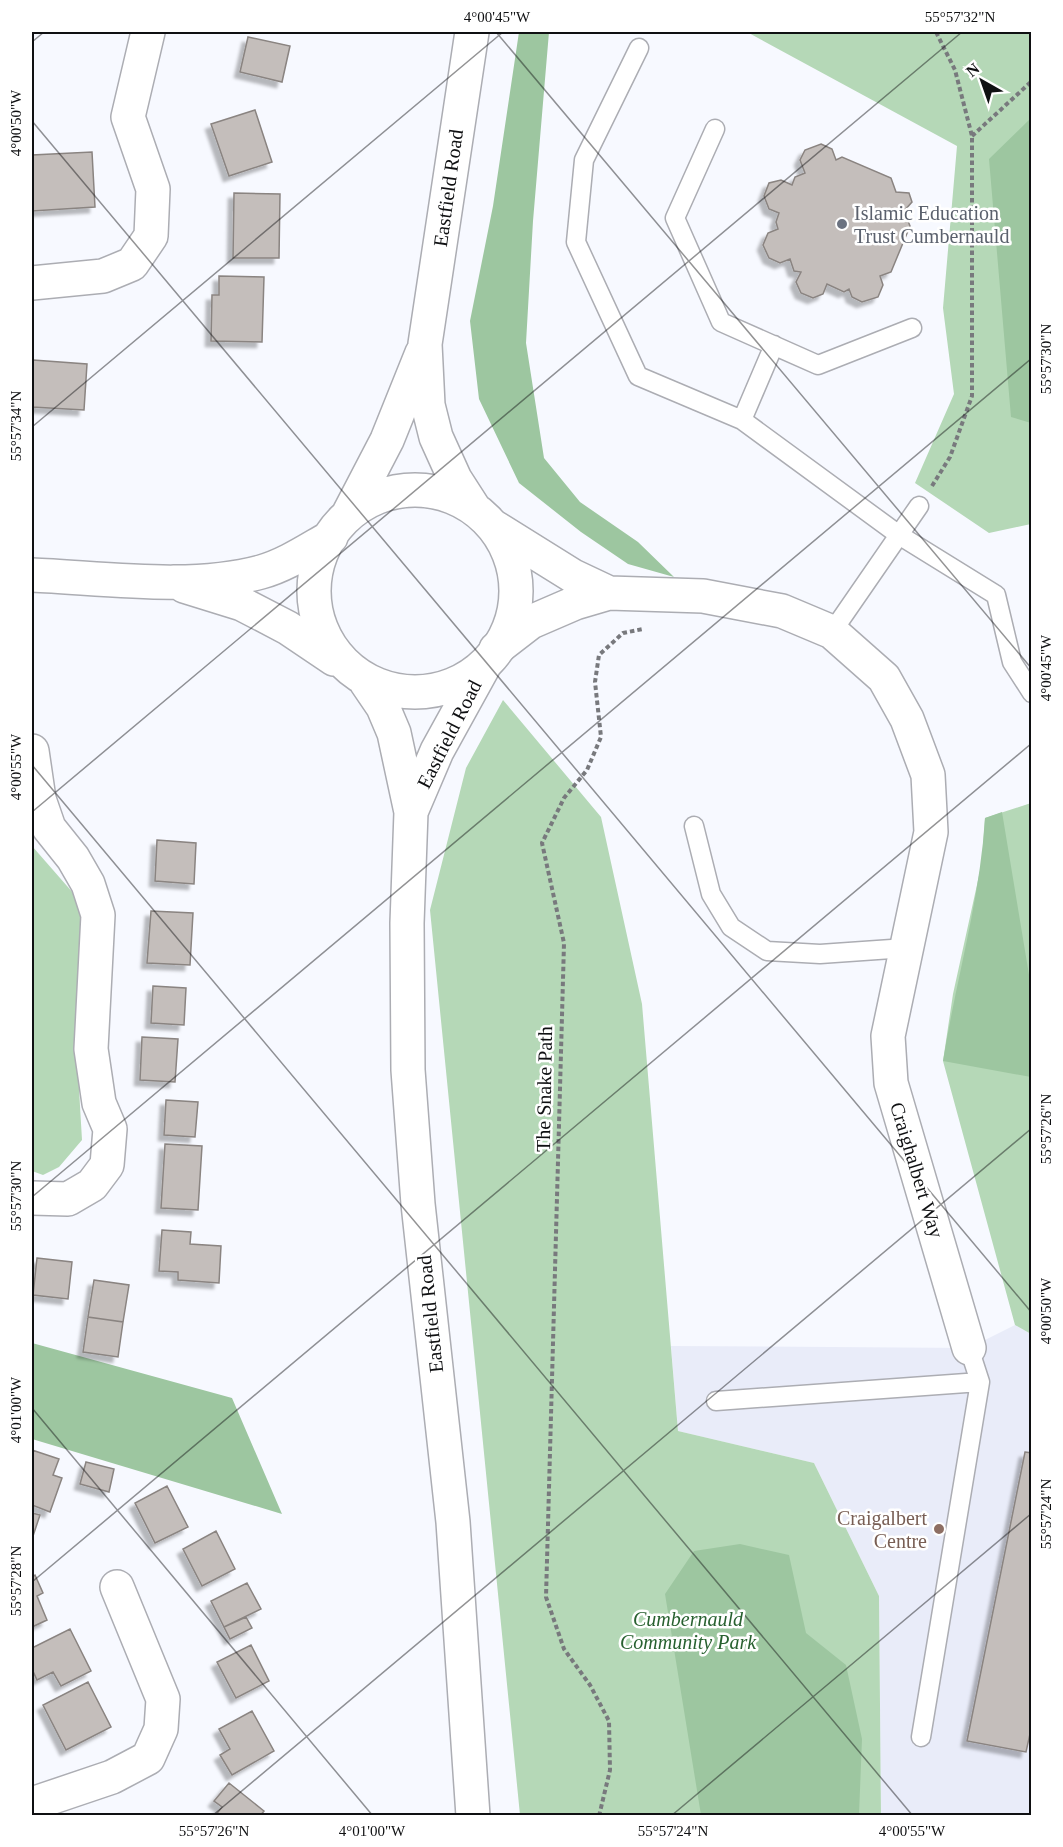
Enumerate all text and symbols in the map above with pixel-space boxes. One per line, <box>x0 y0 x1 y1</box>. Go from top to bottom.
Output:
text: 4°00'45"W <box>464 9 531 25</box>
text: 55°57'32"N <box>925 9 995 25</box>
north arrow <box>952 51 1012 111</box>
text: N <box>963 59 983 80</box>
text: 4°00'50"W <box>8 89 24 156</box>
street label: Eastfield Road <box>429 128 467 248</box>
place label: Islamic Education Trust Cumbernauld <box>854 202 1009 247</box>
marker: Islamic Education Trust Cumbernauld <box>835 217 849 231</box>
text: 55°57'30"N <box>1038 324 1054 394</box>
text: 55°57'34"N <box>8 391 24 461</box>
text: 4°00'45"W <box>1038 634 1054 701</box>
street label: Eastfield Road <box>412 676 486 792</box>
text: 4°00'55"W <box>8 733 24 800</box>
street label: The Snake Path <box>532 1026 556 1152</box>
text: 55°57'26"N <box>1038 1094 1054 1164</box>
street label: Craighalbert Way <box>885 1099 948 1241</box>
text: 55°57'30"N <box>8 1161 24 1231</box>
street label: Eastfield Road <box>413 1254 447 1374</box>
text: 4°00'50"W <box>1038 1277 1054 1344</box>
text: 4°01'00"W <box>8 1376 24 1443</box>
text: 55°57'24"N <box>1038 1479 1054 1549</box>
place label: Craigalbert Centre <box>837 1507 927 1552</box>
marker: Craigalbert Centre <box>932 1522 946 1536</box>
text: 55°57'28"N <box>8 1546 24 1616</box>
park label: Cumbernauld Community Park <box>620 1608 757 1654</box>
text: 55°57'26"N <box>179 1823 249 1839</box>
text: 4°01'00"W <box>339 1823 406 1839</box>
text: 55°57'24"N <box>638 1823 708 1839</box>
text: 4°00'55"W <box>879 1823 946 1839</box>

